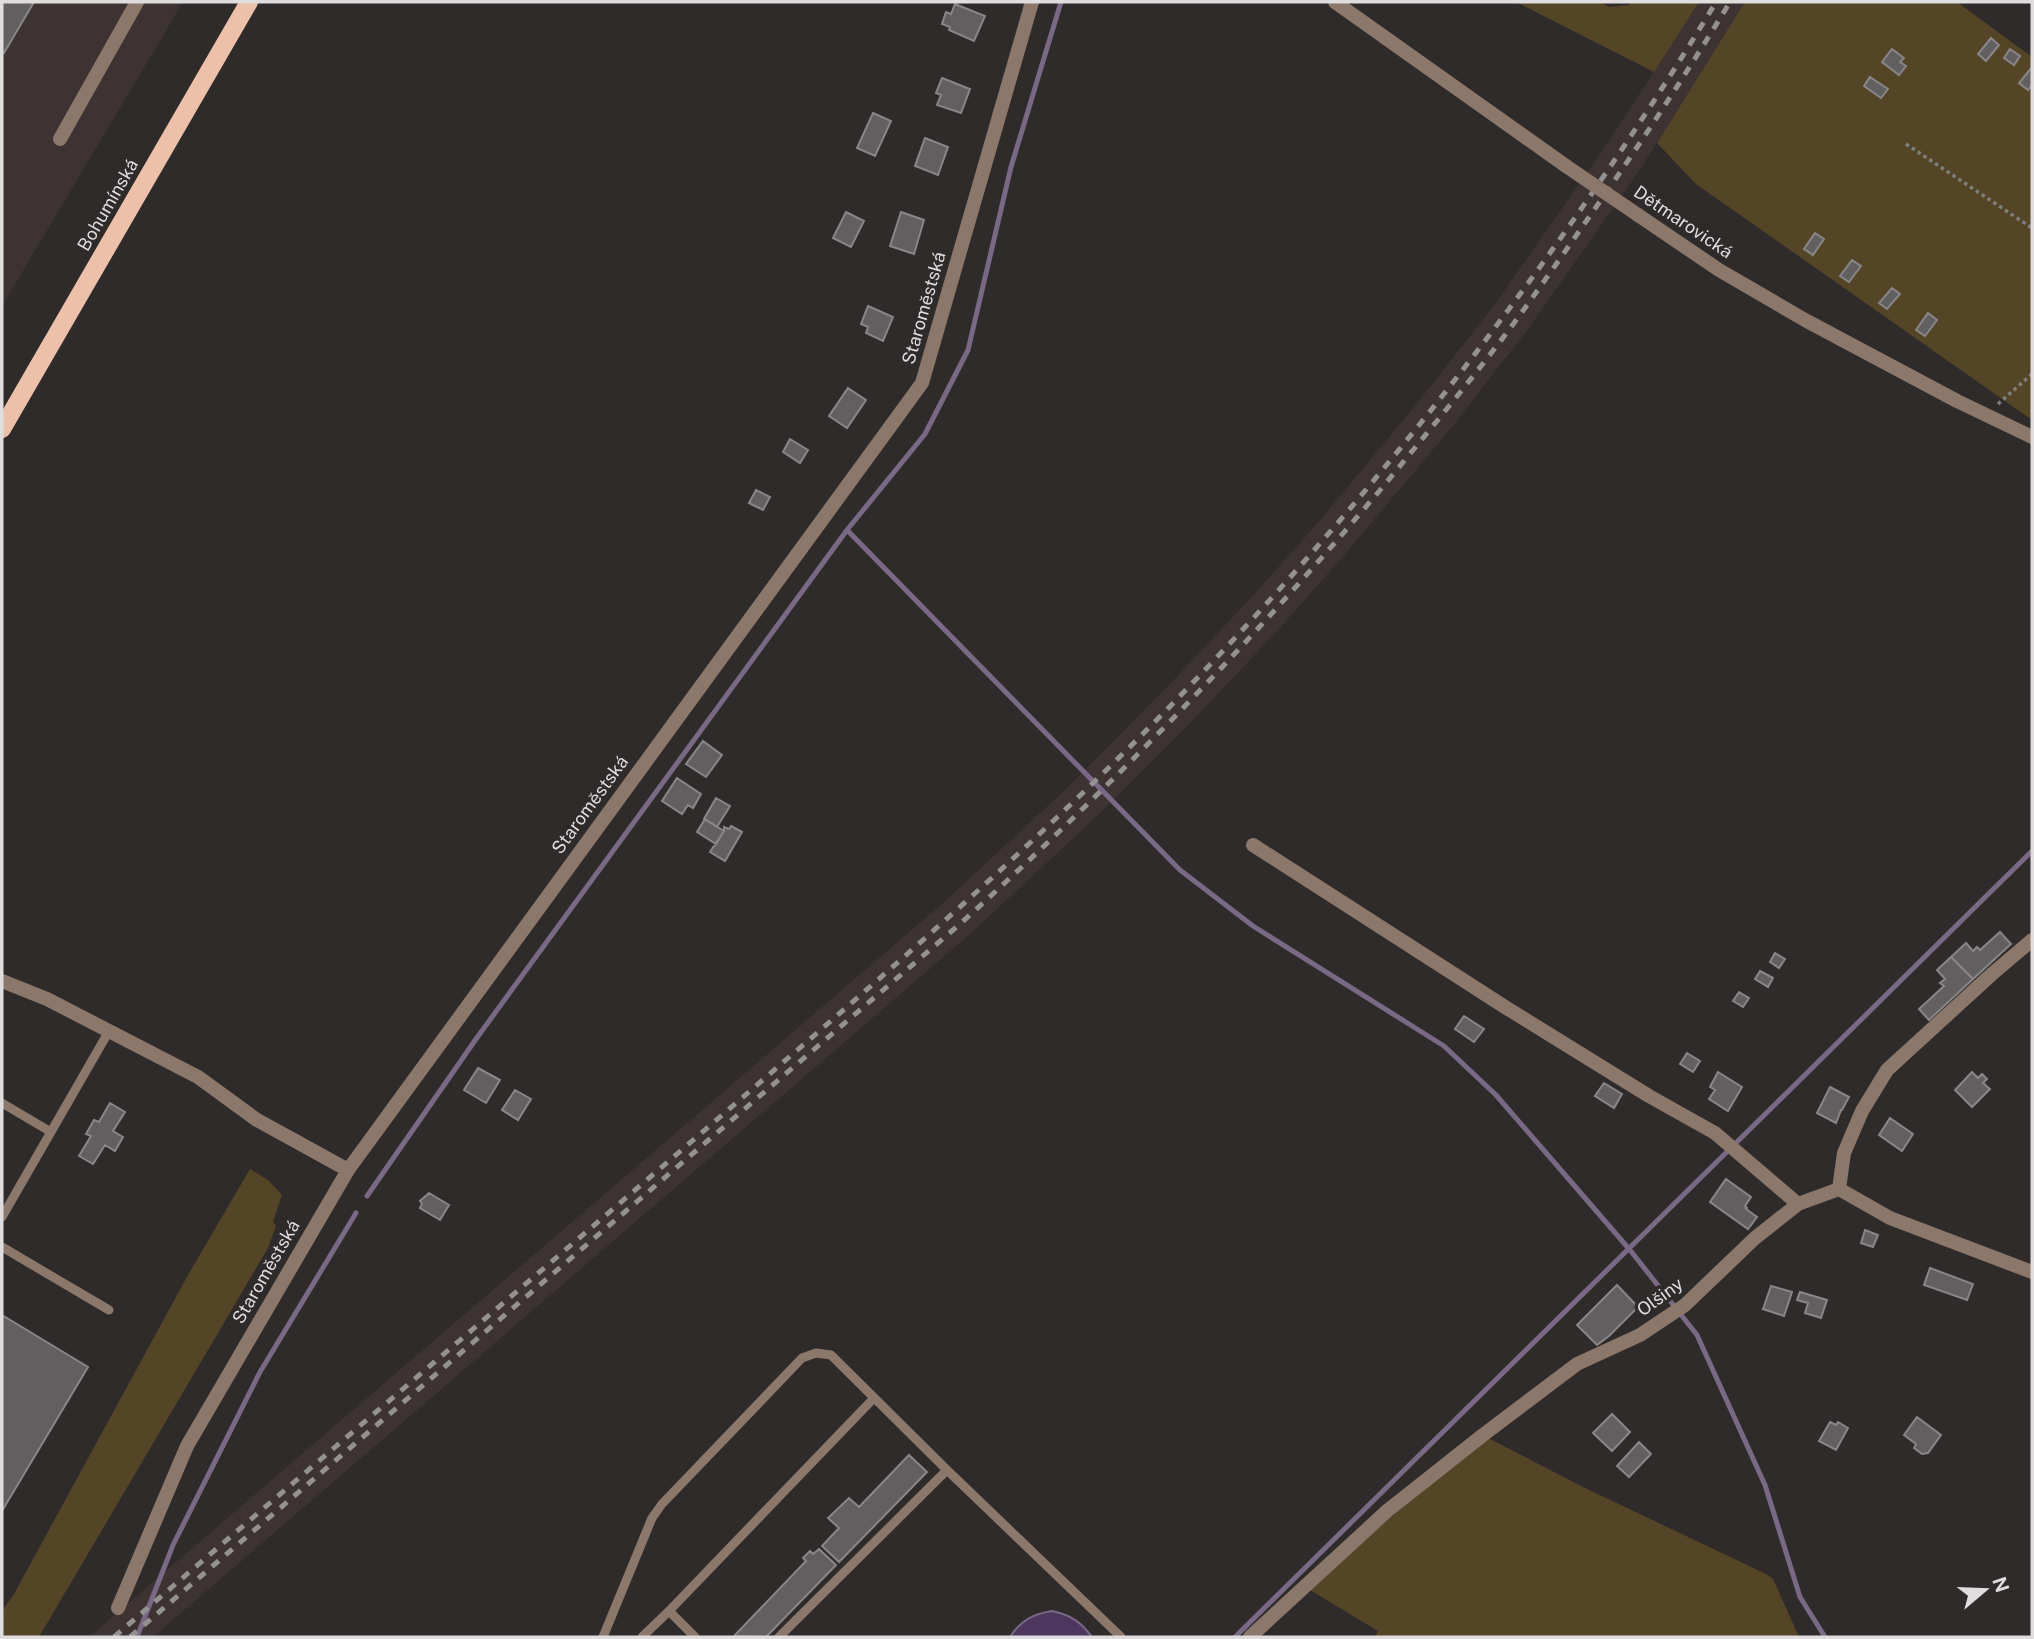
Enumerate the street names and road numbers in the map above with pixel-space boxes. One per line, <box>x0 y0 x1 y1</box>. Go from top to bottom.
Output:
street label: Bohumínská <box>73 155 142 254</box>
street label: Dětmarovická <box>1630 181 1737 262</box>
street label: Staroměstská <box>897 249 950 367</box>
street label: Staroměstská <box>547 752 632 858</box>
street label: Staroměstská <box>227 1216 304 1327</box>
street label: Olšiny <box>1633 1273 1687 1320</box>

